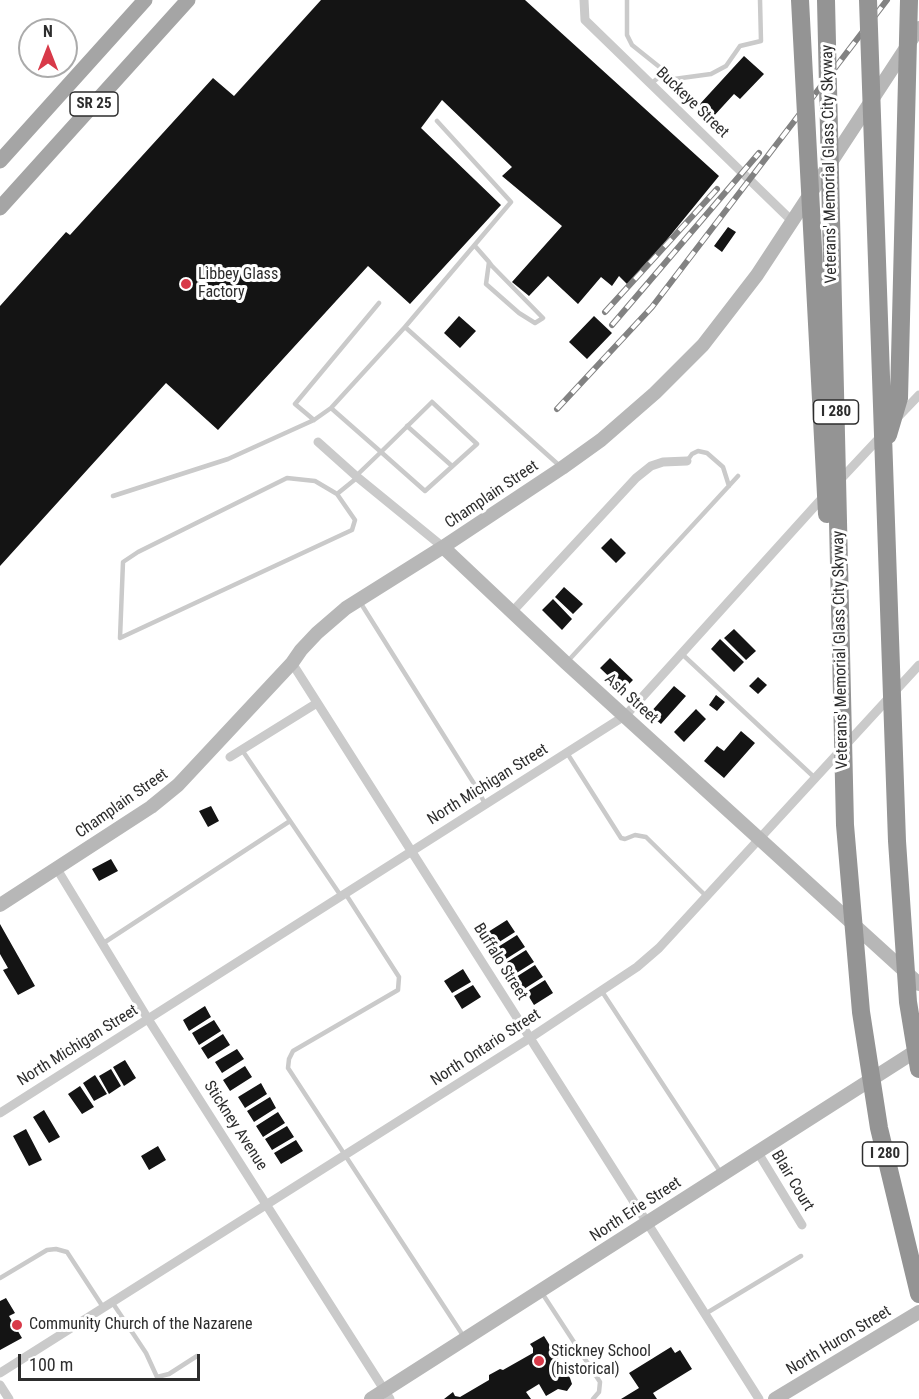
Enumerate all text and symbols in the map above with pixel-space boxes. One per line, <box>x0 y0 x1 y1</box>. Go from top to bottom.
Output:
north arrow <box>18 18 78 78</box>
text: N <box>43 22 53 41</box>
street label: Veterans' Memorial Glass City Skyway <box>818 44 842 284</box>
street label: Buckeye Street <box>652 64 732 142</box>
road number: SR 25 <box>70 92 118 116</box>
place label: Libbey Glass Factory <box>198 265 278 303</box>
marker: Libbey Glass Factory <box>179 277 193 291</box>
road number: I 280 <box>814 400 858 424</box>
street label: Champlain Street <box>442 457 542 533</box>
street label: Veterans' Memorial Glass City Skyway <box>829 530 853 770</box>
street label: Ash Street <box>600 670 662 728</box>
street label: North Michigan Street <box>424 740 552 830</box>
street label: Champlain Street <box>72 765 172 843</box>
street label: Buffalo Street <box>469 920 531 1004</box>
street label: North Michigan Street <box>14 1001 142 1091</box>
street label: North Ontario Street <box>428 1005 544 1091</box>
street label: Stickney Avenue <box>199 1078 271 1174</box>
road number: I 280 <box>862 1142 908 1166</box>
street label: Blair Court <box>766 1147 818 1215</box>
street label: North Erie Street <box>587 1173 685 1247</box>
street label: North Huron Street <box>783 1302 895 1380</box>
place label: Community Church of the Nazarene <box>29 1315 253 1335</box>
marker: Community Church of the Nazarene <box>10 1318 24 1332</box>
scale bar <box>21 1342 202 1380</box>
place label: Stickney School (historical) <box>551 1342 651 1380</box>
text: 100 m <box>29 1354 73 1375</box>
marker: Stickney School (historical) <box>532 1354 546 1368</box>

